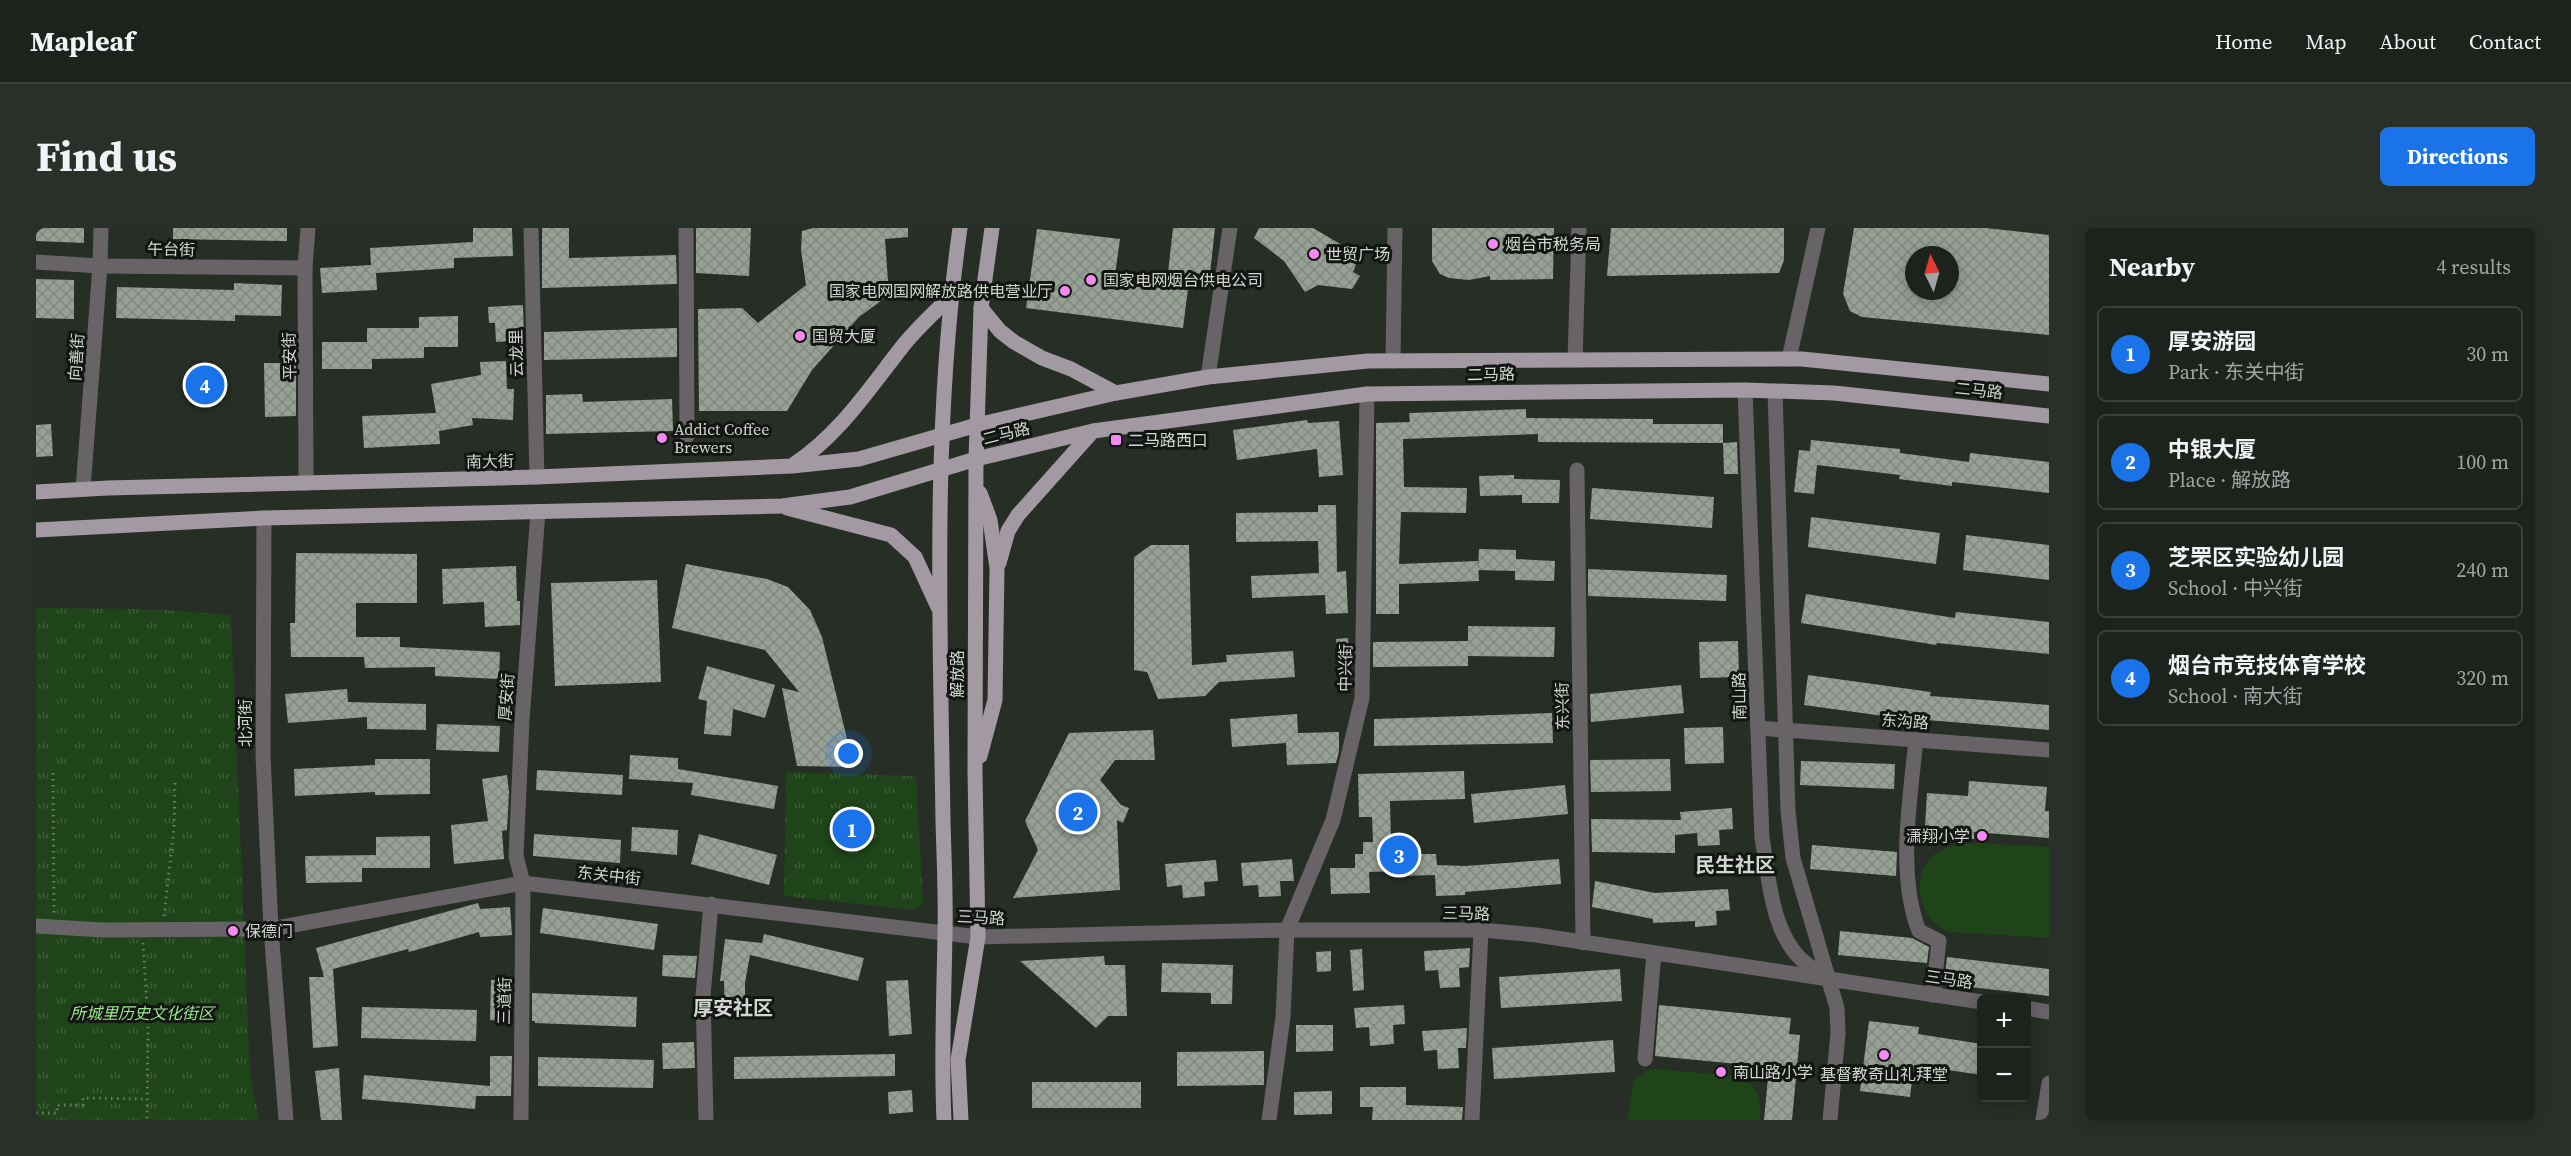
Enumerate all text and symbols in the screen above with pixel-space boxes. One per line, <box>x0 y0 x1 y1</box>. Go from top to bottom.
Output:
text: Mapleaf <box>30 22 134 60</box>
text: Home <box>2215 27 2273 56</box>
text: Map <box>2306 27 2347 56</box>
text: About <box>2380 27 2436 56</box>
text: Contact <box>2469 27 2541 56</box>
text: Find us <box>36 127 177 185</box>
button: Directions <box>2380 127 2535 186</box>
place label: 烟台市税务局 <box>1505 233 1601 255</box>
marker: 烟台市税务局 <box>1486 237 1500 251</box>
street label: 午台街 <box>147 238 195 260</box>
place label: 世贸广场 <box>1326 243 1390 265</box>
north arrow <box>1905 246 1959 300</box>
marker: 世贸广场 <box>1307 247 1321 261</box>
text: Nearby <box>2109 249 2195 285</box>
text: 4 results <box>2436 253 2511 281</box>
place label: 国家电网烟台供电公司 <box>1103 269 1263 291</box>
marker: 国家电网烟台供电公司 <box>1084 273 1098 287</box>
place label: 国家电网国网解放路供电营业厅 <box>829 280 1053 302</box>
marker: 国家电网国网解放路供电营业厅 <box>1058 284 1072 298</box>
place label: 国贸大厦 <box>812 325 876 347</box>
text: 厚安游园 <box>2168 326 2256 356</box>
street label: 云龙里 <box>505 329 527 377</box>
marker: 国贸大厦 <box>793 329 807 343</box>
street label: 向善街 <box>63 332 89 382</box>
street label: 平安街 <box>278 332 300 380</box>
text: 1 <box>2125 340 2136 368</box>
text: 30 m <box>2466 340 2509 368</box>
text: Park · 东关中街 <box>2168 358 2304 386</box>
pin: 4 <box>186 362 224 408</box>
street label: 二马路 <box>1467 363 1515 385</box>
street label: 二马路 <box>1954 377 2004 403</box>
street label: 二马路 <box>980 417 1032 449</box>
place label: Addict Coffee Brewers <box>674 418 769 458</box>
place label: 二马路西口 <box>1128 429 1208 451</box>
marker: Addict Coffee Brewers <box>655 431 669 445</box>
marker: 二马路西口 <box>1109 433 1123 447</box>
text: 中银大厦 <box>2168 434 2256 464</box>
text: 2 <box>2125 448 2136 476</box>
text: 100 m <box>2456 448 2509 476</box>
street label: 南大街 <box>466 450 514 472</box>
text: Place · 解放路 <box>2168 466 2291 494</box>
text: 芝罘区实验幼儿园 <box>2168 542 2344 572</box>
text: 3 <box>2125 556 2136 584</box>
text: 240 m <box>2456 556 2509 584</box>
text: School · 中兴街 <box>2168 574 2303 602</box>
street label: 中兴街 <box>1334 644 1356 692</box>
street label: 解放路 <box>946 650 968 698</box>
text: 烟台市竞技体育学校 <box>2168 650 2366 680</box>
text: 4 <box>2125 664 2136 692</box>
text: 320 m <box>2456 664 2509 692</box>
street label: 厚安街 <box>493 672 519 722</box>
street label: 南山路 <box>1728 672 1750 720</box>
street label: 东兴街 <box>1551 682 1573 730</box>
text: School · 南大街 <box>2168 682 2303 710</box>
street label: 北河街 <box>234 699 256 747</box>
street label: 东沟路 <box>1880 708 1930 734</box>
your location <box>834 739 863 768</box>
pin: 2 <box>1058 790 1098 834</box>
pin: 1 <box>832 806 872 852</box>
place label: 潇翔小学 <box>1906 825 1970 847</box>
marker: 潇翔小学 <box>1975 829 1989 843</box>
pin: 3 <box>1380 832 1418 878</box>
district label: 民生社区 <box>1695 851 1775 879</box>
street label: 东关中街 <box>576 861 642 889</box>
street label: 三马路 <box>1442 902 1490 924</box>
street label: 三马路 <box>956 905 1006 929</box>
place label: 保德门 <box>245 920 293 942</box>
marker: 保德门 <box>226 924 240 938</box>
street label: 三马路 <box>1924 965 1974 993</box>
street label: 三道街 <box>493 977 515 1025</box>
district label: 厚安社区 <box>693 994 773 1022</box>
map controls <box>1977 994 2031 1102</box>
button: + <box>1977 994 2031 1048</box>
park label: 所城里历史文化街区 <box>70 1002 216 1024</box>
marker: 基督教奇山礼拜堂 <box>1877 1048 1891 1062</box>
button: − <box>1977 1048 2031 1102</box>
place label: 南山路小学 <box>1733 1061 1813 1083</box>
place label: 基督教奇山礼拜堂 <box>1820 1063 1948 1085</box>
marker: 南山路小学 <box>1714 1065 1728 1079</box>

